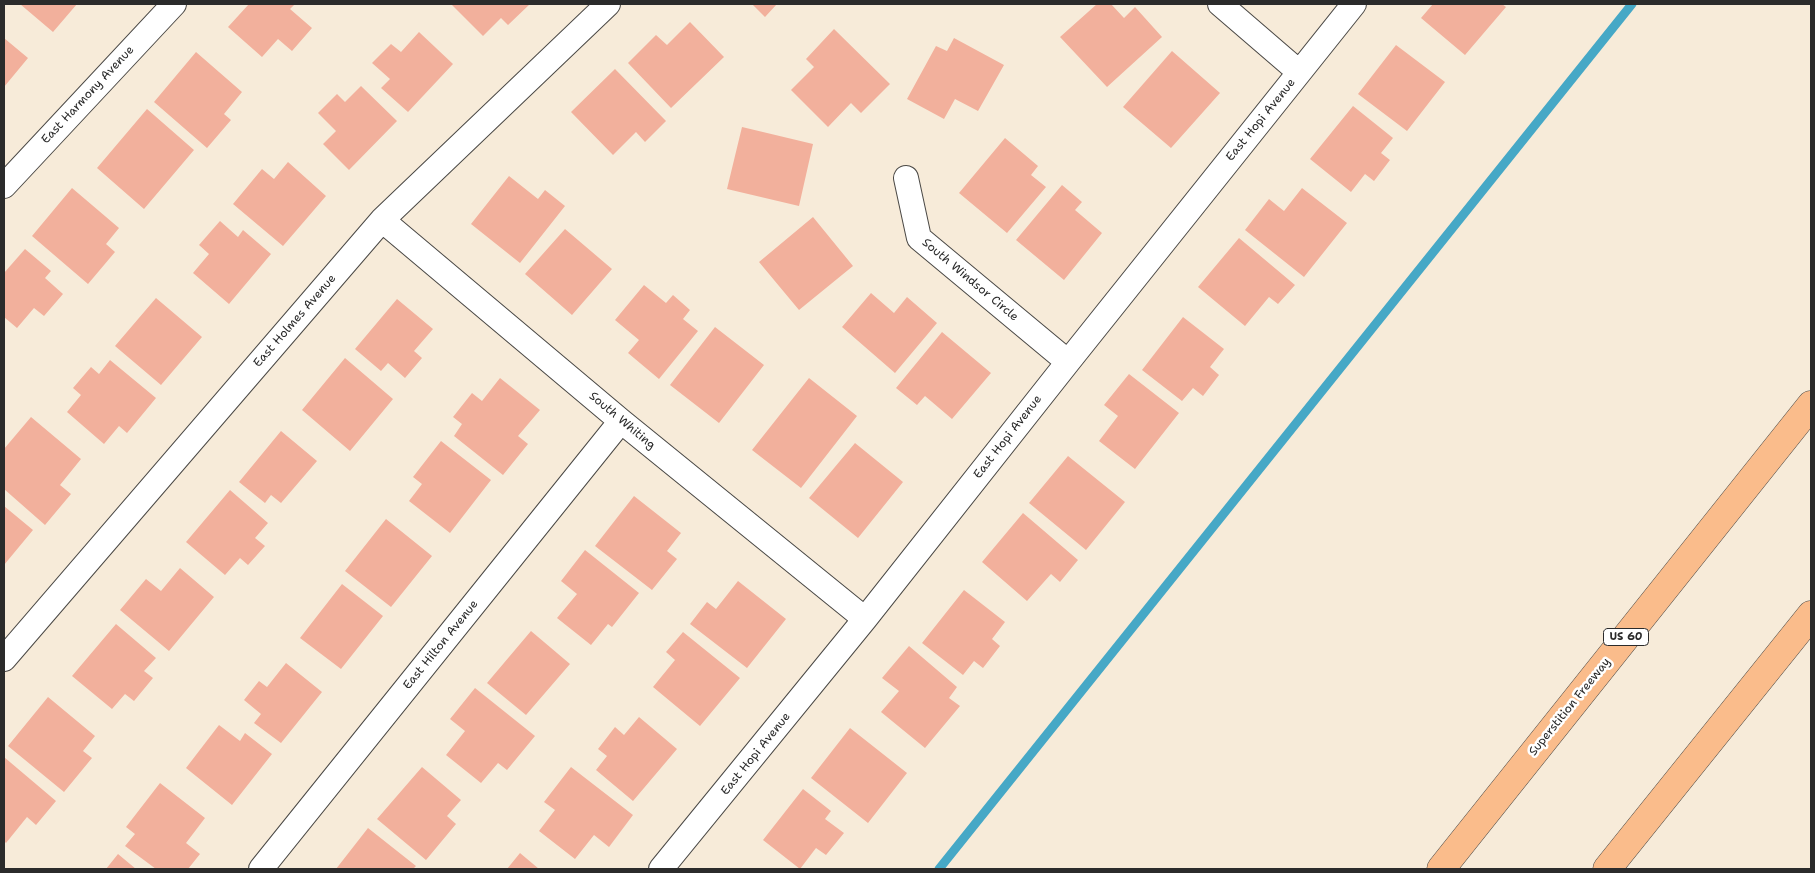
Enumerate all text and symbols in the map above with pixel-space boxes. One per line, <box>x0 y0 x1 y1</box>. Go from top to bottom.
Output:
street label: East Harmony Avenue <box>39 43 137 147</box>
street label: East Hopi Avenue <box>1223 76 1299 164</box>
street label: South Windsor Circle <box>919 236 1021 324</box>
street label: East Holmes Avenue <box>251 272 339 370</box>
street label: South Whiting <box>586 389 658 453</box>
street label: East Hopi Avenue <box>971 392 1045 482</box>
street label: East Hilton Avenue <box>400 597 482 693</box>
road number: US 60 <box>1604 628 1648 646</box>
street label: Superstition Freeway <box>1526 655 1614 759</box>
street label: East Hopi Avenue <box>718 710 794 798</box>

